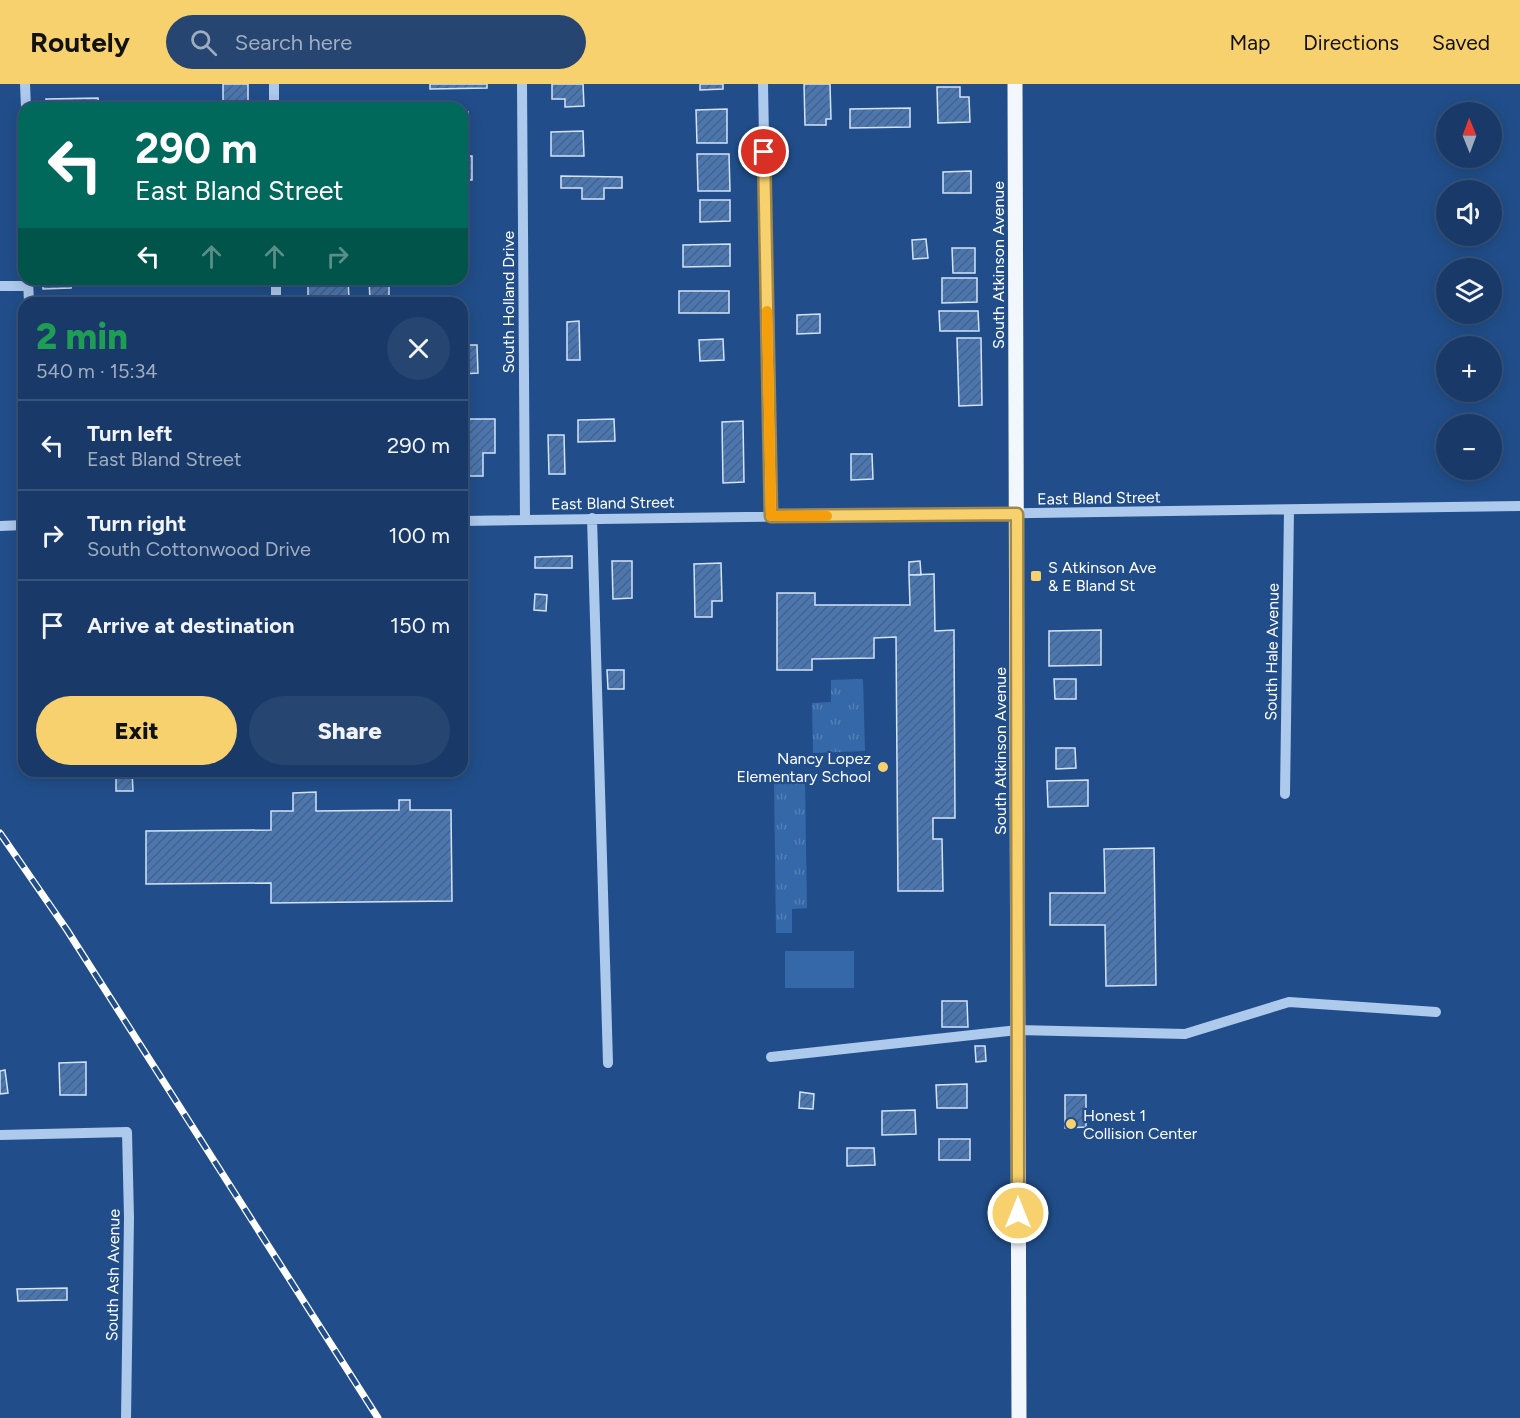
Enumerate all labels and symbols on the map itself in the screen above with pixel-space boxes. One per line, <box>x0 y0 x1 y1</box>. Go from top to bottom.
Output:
north arrow <box>1436 102 1502 168</box>
pin <box>738 126 789 177</box>
street label: South Atkinson Avenue <box>989 181 1008 349</box>
street label: South Holland Drive <box>499 230 518 373</box>
street label: East Bland Street <box>1037 487 1161 509</box>
street label: East Bland Street <box>551 492 675 514</box>
place label: S Atkinson Ave & E Bland St <box>1048 558 1156 595</box>
marker: S Atkinson Ave & E Bland St <box>1029 569 1043 583</box>
street label: South Hale Avenue <box>1261 583 1283 721</box>
street label: South Atkinson Avenue <box>991 667 1010 835</box>
place label: Nancy Lopez Elementary School <box>737 749 871 786</box>
marker: Nancy Lopez Elementary School <box>876 760 890 774</box>
place label: Honest 1 Collision Center <box>1083 1106 1198 1143</box>
marker: Honest 1 Collision Center <box>1064 1117 1078 1131</box>
position arrow <box>986 1181 1050 1245</box>
street label: South Ash Avenue <box>102 1208 124 1341</box>

